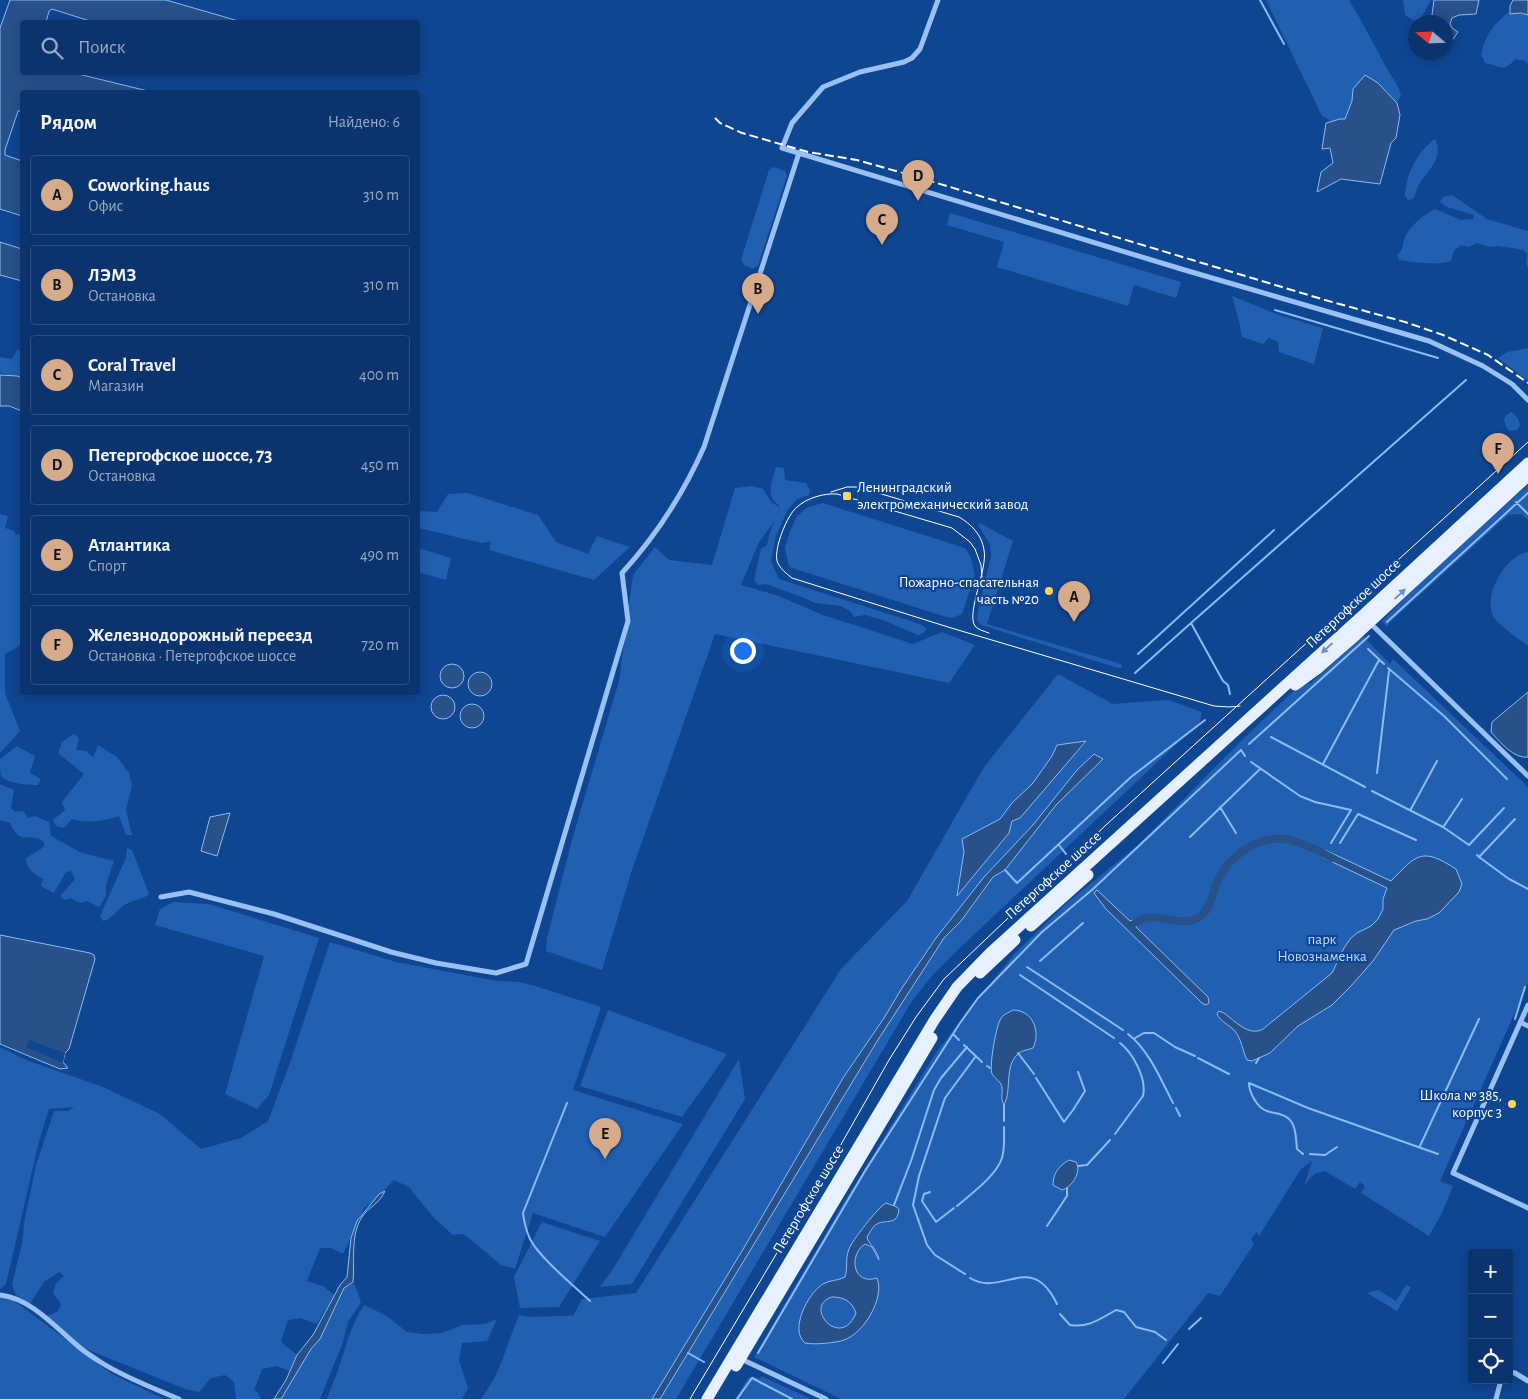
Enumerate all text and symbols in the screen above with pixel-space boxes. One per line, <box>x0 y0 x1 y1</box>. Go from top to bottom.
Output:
north arrow <box>1408 15 1453 60</box>
search box <box>20 20 420 75</box>
icon: search <box>38 34 66 62</box>
text: Поиск <box>78 38 125 57</box>
text: Рядом <box>40 112 97 133</box>
text: Найдено: 6 <box>328 114 400 130</box>
pin: D <box>902 160 934 201</box>
text: Coworking.haus <box>88 176 210 195</box>
text: A <box>52 187 62 203</box>
text: 310 m <box>363 187 399 203</box>
text: Офис <box>88 198 123 214</box>
pin: C <box>866 204 898 245</box>
text: ЛЭМЗ <box>88 266 137 285</box>
pin: B <box>742 273 774 314</box>
text: B <box>52 277 62 293</box>
text: 310 m <box>363 277 399 293</box>
text: Остановка <box>88 288 156 304</box>
text: Coral Travel <box>88 356 176 375</box>
text: C <box>53 367 61 383</box>
text: 400 m <box>359 367 399 383</box>
text: Магазин <box>88 378 144 394</box>
pin: F <box>1482 433 1514 474</box>
text: Петергофское шоссе, 73 <box>88 446 272 465</box>
text: D <box>52 457 62 473</box>
text: 450 m <box>361 457 399 473</box>
text: Остановка <box>88 468 156 484</box>
place label: Ленинградский электромеханический завод <box>857 480 1028 512</box>
marker: Ленинградский электромеханический завод <box>841 490 853 502</box>
text: Атлантика <box>88 536 170 555</box>
text: E <box>53 547 61 563</box>
text: 490 m <box>360 547 399 563</box>
street label: Петергофское шоссе <box>1303 556 1404 651</box>
text: Спорт <box>88 558 127 574</box>
place label: Пожарно-спасательная часть №20 <box>899 575 1039 607</box>
pin: A <box>1058 581 1090 622</box>
marker: Пожарно-спасательная часть №20 <box>1043 585 1055 597</box>
one-way arrow <box>1394 588 1406 600</box>
text: Железнодорожный переезд <box>88 626 313 645</box>
text: F <box>53 637 61 653</box>
text: 720 m <box>361 637 399 653</box>
your location <box>730 638 756 664</box>
one-way arrow <box>1321 642 1333 654</box>
text: Остановка · Петергофское шоссе <box>88 648 296 664</box>
street label: Петергофское шоссе <box>1002 828 1104 922</box>
park label: парк Новознаменка <box>1277 932 1367 964</box>
place label: Школа № 385, корпус 3 <box>1420 1088 1502 1120</box>
marker: Школа № 385, корпус 3 <box>1506 1098 1518 1110</box>
pin: E <box>589 1118 621 1159</box>
street label: Петергофское шоссе <box>770 1142 847 1256</box>
map controls <box>1468 1249 1513 1384</box>
button: + <box>1468 1249 1513 1294</box>
button: − <box>1468 1294 1513 1339</box>
button: locate <box>1468 1339 1513 1384</box>

